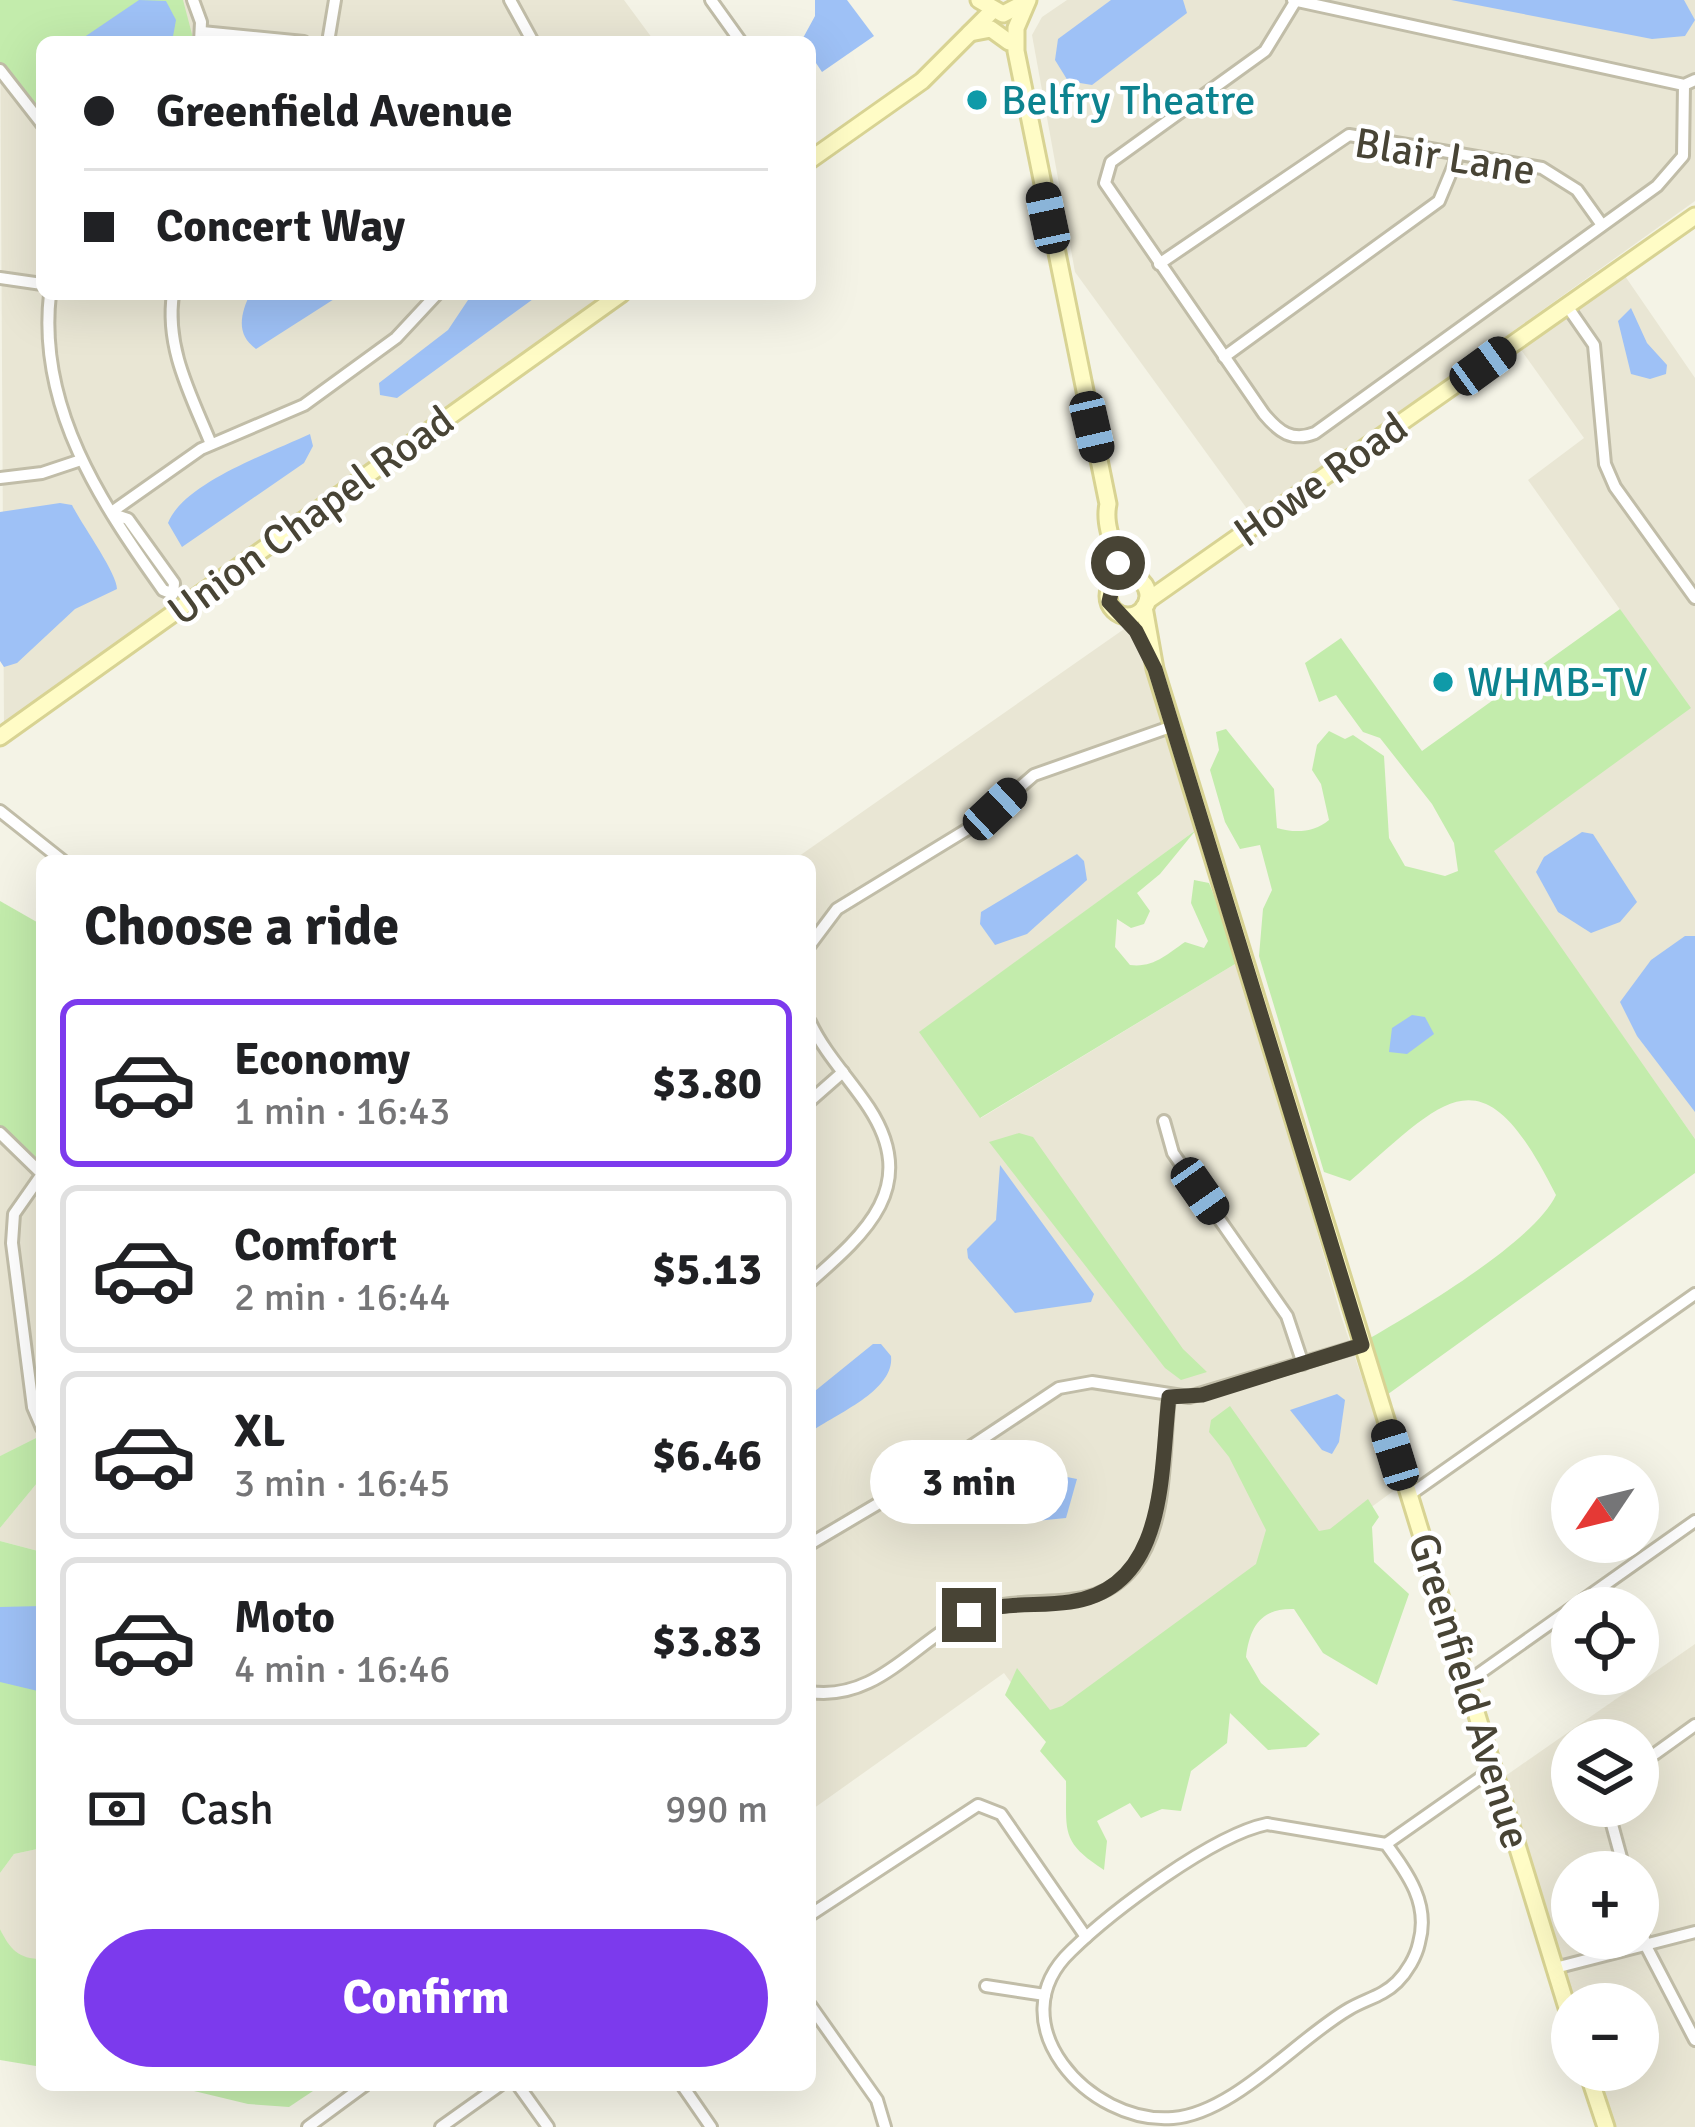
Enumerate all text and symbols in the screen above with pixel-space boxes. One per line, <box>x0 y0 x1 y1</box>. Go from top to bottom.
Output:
place label: Belfry Theatre <box>1001 75 1255 126</box>
text: Greenfield Avenue <box>156 84 512 139</box>
marker: Belfry Theatre <box>964 87 990 113</box>
street label: Blair Lane <box>1351 118 1539 196</box>
car <box>1023 179 1073 257</box>
text: Concert Way <box>156 199 405 254</box>
car <box>1443 330 1523 402</box>
car <box>1066 388 1118 466</box>
street label: Union Chapel Road <box>158 395 464 637</box>
street label: Howe Road <box>1225 402 1417 558</box>
route start <box>1091 536 1145 590</box>
place label: WHMB-TV <box>1467 657 1648 708</box>
marker: WHMB-TV <box>1430 669 1456 695</box>
car <box>956 771 1034 847</box>
text: Choose a ride <box>84 893 399 960</box>
icon: car <box>90 1029 198 1137</box>
text: Economy <box>234 1032 410 1087</box>
text: $3.80 <box>652 1056 762 1111</box>
text: 1 min · 16:43 <box>234 1087 450 1135</box>
car <box>1165 1151 1235 1231</box>
icon: car <box>90 1215 198 1323</box>
text: Comfort <box>234 1218 397 1273</box>
text: $5.13 <box>652 1242 762 1297</box>
text: 2 min · 16:44 <box>234 1273 450 1321</box>
icon: car <box>90 1401 198 1509</box>
text: XL <box>234 1404 285 1459</box>
car <box>1367 1415 1423 1495</box>
text: $6.46 <box>652 1428 762 1483</box>
callout: 3 min <box>870 1441 1068 1525</box>
north arrow <box>1551 1455 1659 1563</box>
map controls <box>1551 1455 1659 2091</box>
text: 3 min <box>922 1458 1016 1506</box>
text: 3 min · 16:45 <box>234 1459 450 1507</box>
street label: Greenfield Avenue <box>1397 1527 1541 1855</box>
icon: car <box>90 1587 198 1695</box>
button: locate <box>1551 1587 1659 1695</box>
route end <box>942 1588 996 1642</box>
text: Moto <box>234 1590 335 1645</box>
text: $3.83 <box>652 1614 762 1669</box>
text: 4 min · 16:46 <box>234 1645 450 1693</box>
button: layers <box>1551 1719 1659 1827</box>
icon: cash <box>84 1776 150 1842</box>
text: Cash <box>180 1782 274 1837</box>
text: 990 m <box>665 1785 768 1833</box>
button: + <box>1551 1851 1659 1959</box>
button: Confirm <box>84 1929 768 2067</box>
button: − <box>1551 1983 1659 2091</box>

